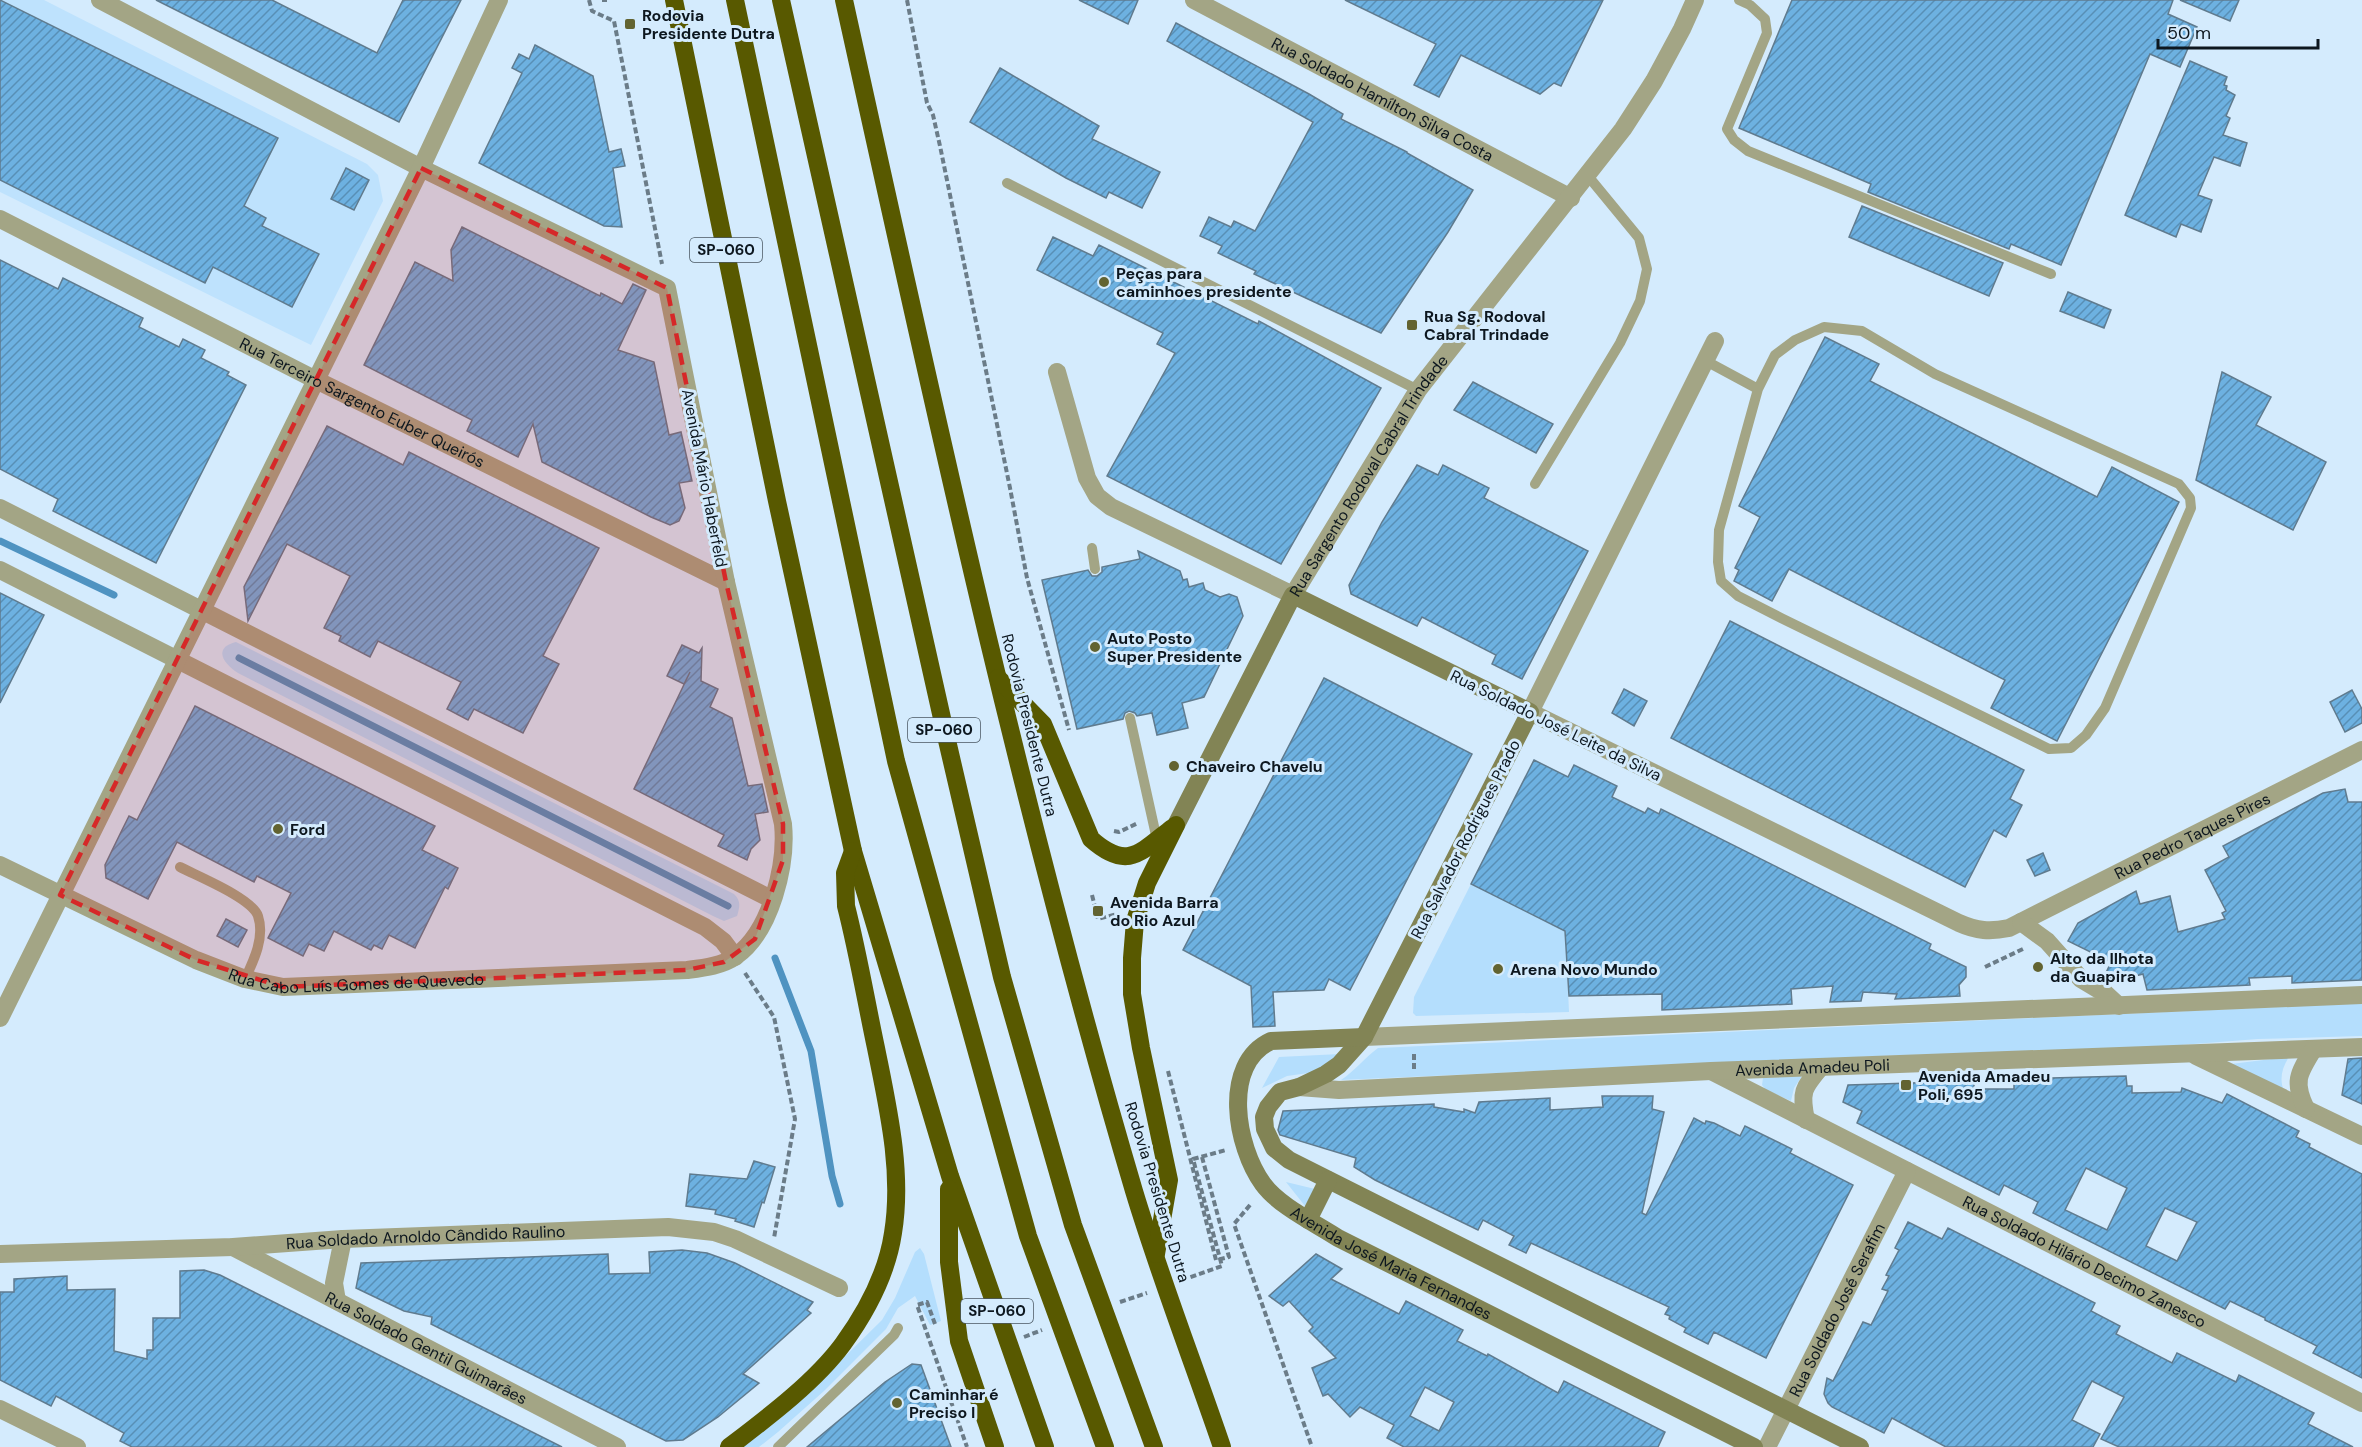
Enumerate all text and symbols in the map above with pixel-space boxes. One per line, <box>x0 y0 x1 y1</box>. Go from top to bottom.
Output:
place label: Rodovia Presidente Dutra <box>642 5 775 44</box>
scale bar <box>2158 12 2318 50</box>
marker: Rodovia Presidente Dutra <box>623 17 637 31</box>
text: 50 m <box>2167 21 2211 45</box>
street label: Rua Soldado Hamílton Silva Costa <box>1268 33 1497 166</box>
road number: SP-060 <box>690 238 762 262</box>
place label: Peças para caminhoes presidente <box>1116 263 1292 302</box>
marker: Peças para caminhoes presidente <box>1097 275 1111 289</box>
place label: Rua Sg. Rodoval Cabral Trindade <box>1424 306 1549 345</box>
marker: Rua Sg. Rodoval Cabral Trindade <box>1405 318 1419 332</box>
street label: Rua Terceiro Sargento Euber Queirós <box>236 333 488 472</box>
street label: Rua Sargento Rodoval Cabral Trindade <box>1285 351 1453 601</box>
street label: Avenida Mário Haberfeld <box>677 387 732 569</box>
place label: Auto Posto Super Presidente <box>1107 628 1242 667</box>
street label: Rodovia Presidente Dutra <box>997 632 1062 819</box>
marker: Auto Posto Super Presidente <box>1088 640 1102 654</box>
street label: Rua Soldado José Leite da Silva <box>1447 665 1665 786</box>
road number: SP-060 <box>908 718 980 742</box>
street label: Rua Salvador Rodrigues Prado <box>1406 736 1525 942</box>
place label: Chaveiro Chavelu <box>1186 756 1323 777</box>
marker: Chaveiro Chavelu <box>1167 759 1181 773</box>
street label: Rua Pedro Taques Pires <box>2111 788 2274 884</box>
place label: Ford <box>290 819 325 840</box>
marker: Ford <box>271 822 285 836</box>
place label: Avenida Barra do Rio Azul <box>1110 892 1219 931</box>
marker: Avenida Barra do Rio Azul <box>1091 904 1105 918</box>
place label: Alto da Ilhota da Guapira <box>2050 948 2154 987</box>
place label: Arena Novo Mundo <box>1510 959 1658 980</box>
marker: Alto da Ilhota da Guapira <box>2031 960 2045 974</box>
marker: Arena Novo Mundo <box>1491 962 1505 976</box>
street label: Rua Cabo Luís Gomes de Quevedo <box>225 964 485 998</box>
street label: Avenida Amadeu Poli <box>1735 1054 1890 1081</box>
place label: Avenida Amadeu Poli, 695 <box>1918 1066 2050 1105</box>
marker: Avenida Amadeu Poli, 695 <box>1899 1078 1913 1092</box>
street label: Rodovia Presidente Dutra <box>1120 1099 1195 1285</box>
street label: Rua Soldado Hilário Decimo Zanesco <box>1959 1191 2210 1333</box>
street label: Avenida José Maria Fernandes <box>1286 1202 1495 1325</box>
street label: Rua Soldado José Serafim <box>1784 1220 1890 1400</box>
street label: Rua Soldado Arnoldo Cândido Raulino <box>285 1221 566 1254</box>
street label: Rua Soldado Gentil Guimarães <box>322 1287 531 1409</box>
road number: SP-060 <box>961 1299 1033 1323</box>
place label: Caminhar é Preciso I <box>909 1384 999 1423</box>
marker: Caminhar é Preciso I <box>890 1396 904 1410</box>

